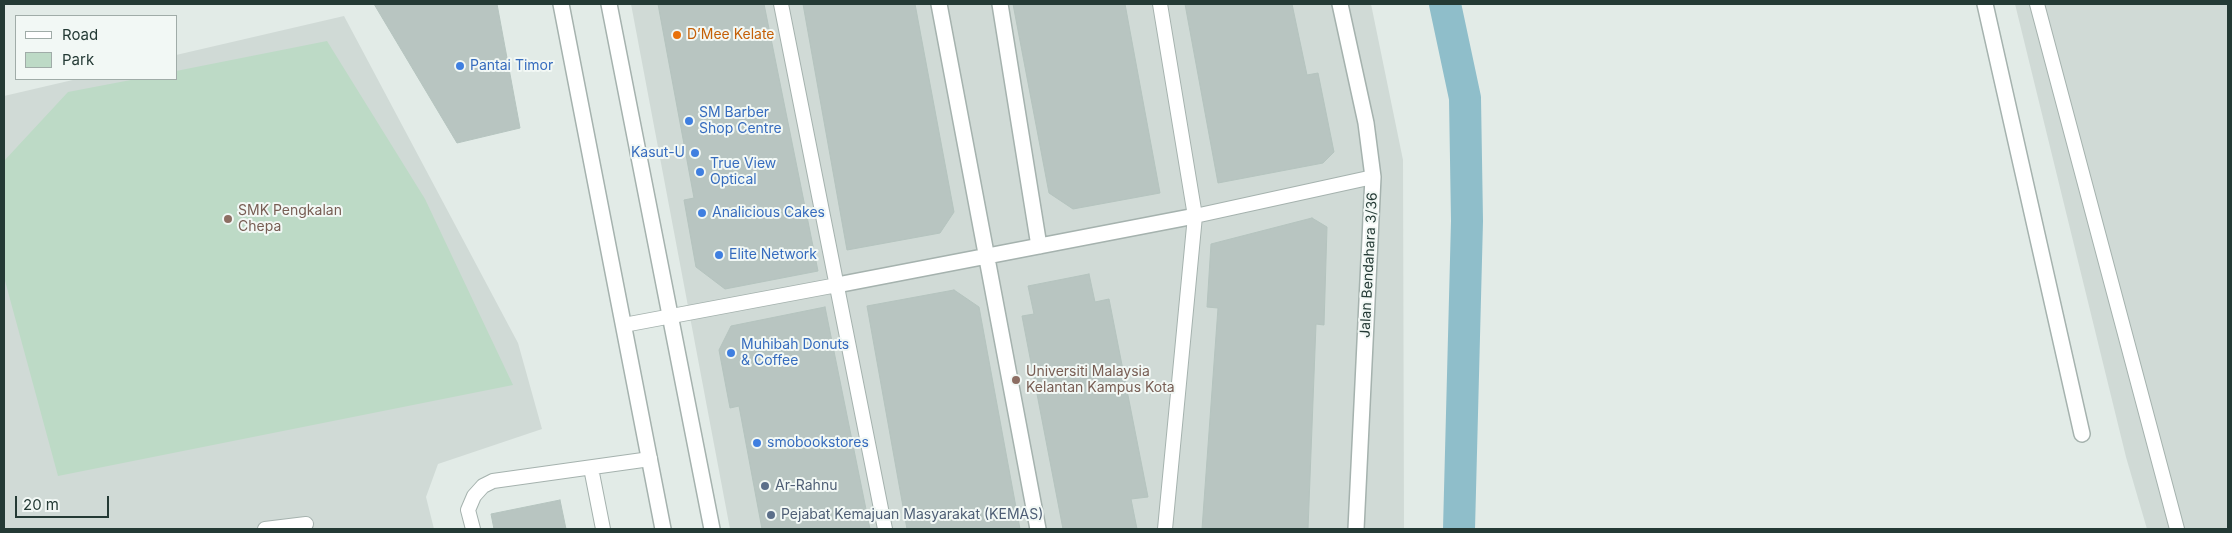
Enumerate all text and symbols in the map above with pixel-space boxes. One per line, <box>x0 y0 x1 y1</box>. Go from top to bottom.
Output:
legend <box>15 15 178 80</box>
text: Road <box>62 25 98 44</box>
place label: D’Mee Kelate <box>687 27 775 43</box>
marker: D’Mee Kelate <box>671 29 683 41</box>
text: Park <box>62 50 94 69</box>
place label: Pantai Timor <box>470 58 553 74</box>
marker: Pantai Timor <box>454 60 466 72</box>
place label: SM Barber Shop Centre <box>699 105 782 138</box>
marker: SM Barber Shop Centre <box>683 115 695 127</box>
place label: Kasut-U <box>631 145 685 161</box>
marker: Kasut-U <box>689 147 701 159</box>
place label: True View Optical <box>710 156 776 188</box>
marker: True View Optical <box>694 166 706 178</box>
street label: Jalan Bendahara 3/36 <box>1357 192 1381 338</box>
place label: SMK Pengkalan Chepa <box>238 203 342 236</box>
place label: Analicious Cakes <box>712 205 825 221</box>
marker: Analicious Cakes <box>696 207 708 219</box>
marker: SMK Pengkalan Chepa <box>222 213 234 225</box>
place label: Elite Network <box>729 247 817 263</box>
marker: Elite Network <box>713 249 725 261</box>
place label: Muhibah Donuts & Coffee <box>741 337 849 370</box>
marker: Muhibah Donuts & Coffee <box>725 347 737 359</box>
place label: Universiti Malaysia Kelantan Kampus Kota <box>1026 364 1175 397</box>
marker: Universiti Malaysia Kelantan Kampus Kota <box>1010 374 1022 386</box>
place label: smobookstores <box>767 435 869 451</box>
marker: smobookstores <box>751 437 763 449</box>
place label: Ar-Rahnu <box>775 478 837 494</box>
marker: Ar-Rahnu <box>759 480 771 492</box>
scale bar <box>18 486 111 518</box>
text: 20 m <box>23 495 59 514</box>
place label: Pejabat Kemajuan Masyarakat (KEMAS) <box>781 507 1043 523</box>
marker: Pejabat Kemajuan Masyarakat (KEMAS) <box>765 509 777 521</box>

